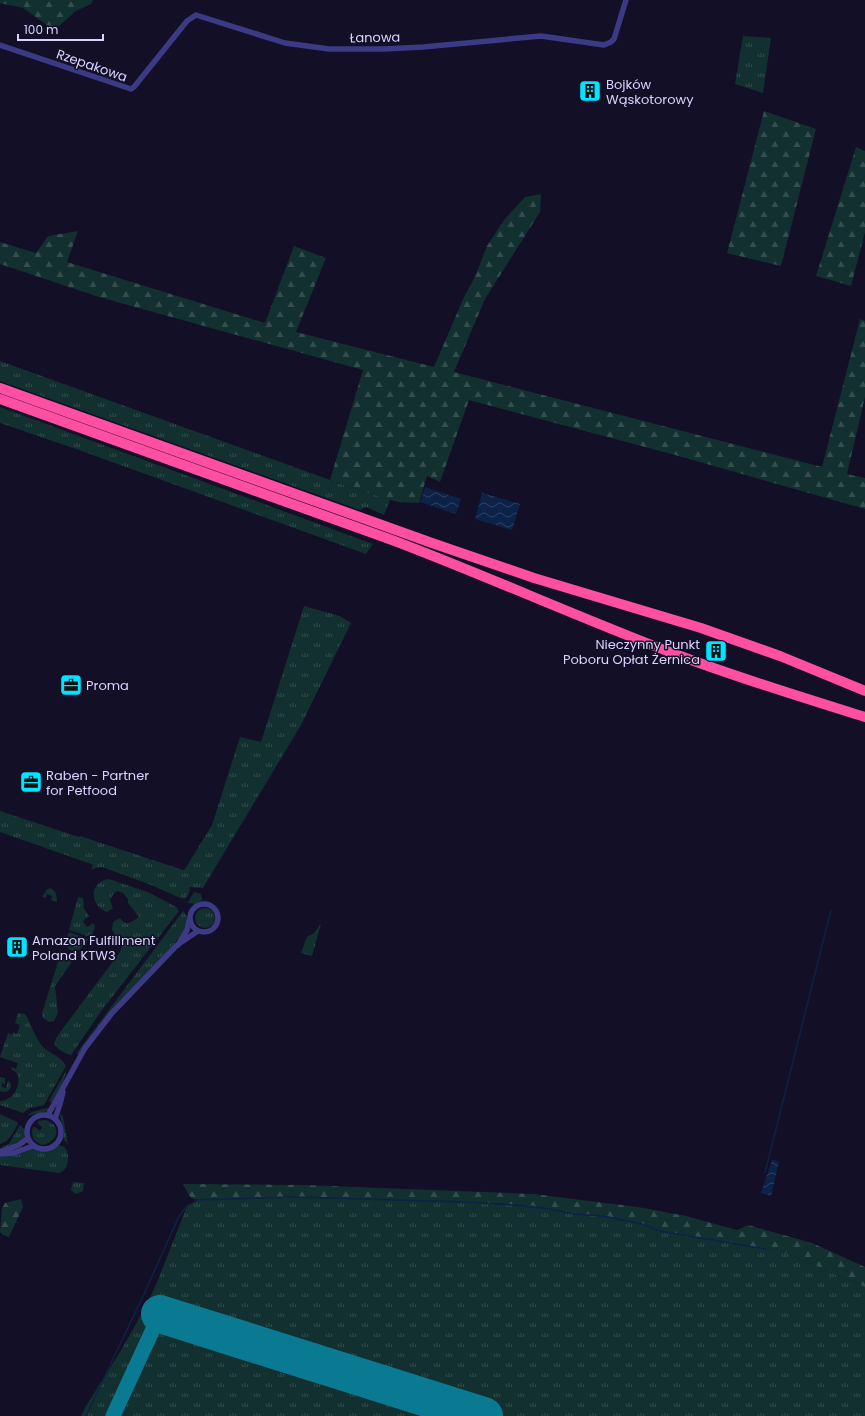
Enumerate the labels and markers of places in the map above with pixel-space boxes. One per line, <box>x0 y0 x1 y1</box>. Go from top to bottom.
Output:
place label: Bojków Wąskotorowy <box>606 75 694 109</box>
building icon: Bojków Wąskotorowy <box>577 78 603 104</box>
place label: Nieczynny Punkt Poboru Opłat Żernica <box>563 635 700 669</box>
building icon: Nieczynny Punkt Poboru Opłat Żernica <box>703 638 729 664</box>
office icon: Proma <box>58 672 84 698</box>
place label: Proma <box>86 676 129 695</box>
place label: Raben - Partner for Petfood <box>46 766 149 800</box>
office icon: Raben - Partner for Petfood <box>18 769 44 795</box>
place label: Amazon Fulfillment Poland KTW3 <box>32 931 156 965</box>
building icon: Amazon Fulfillment Poland KTW3 <box>4 934 30 960</box>

